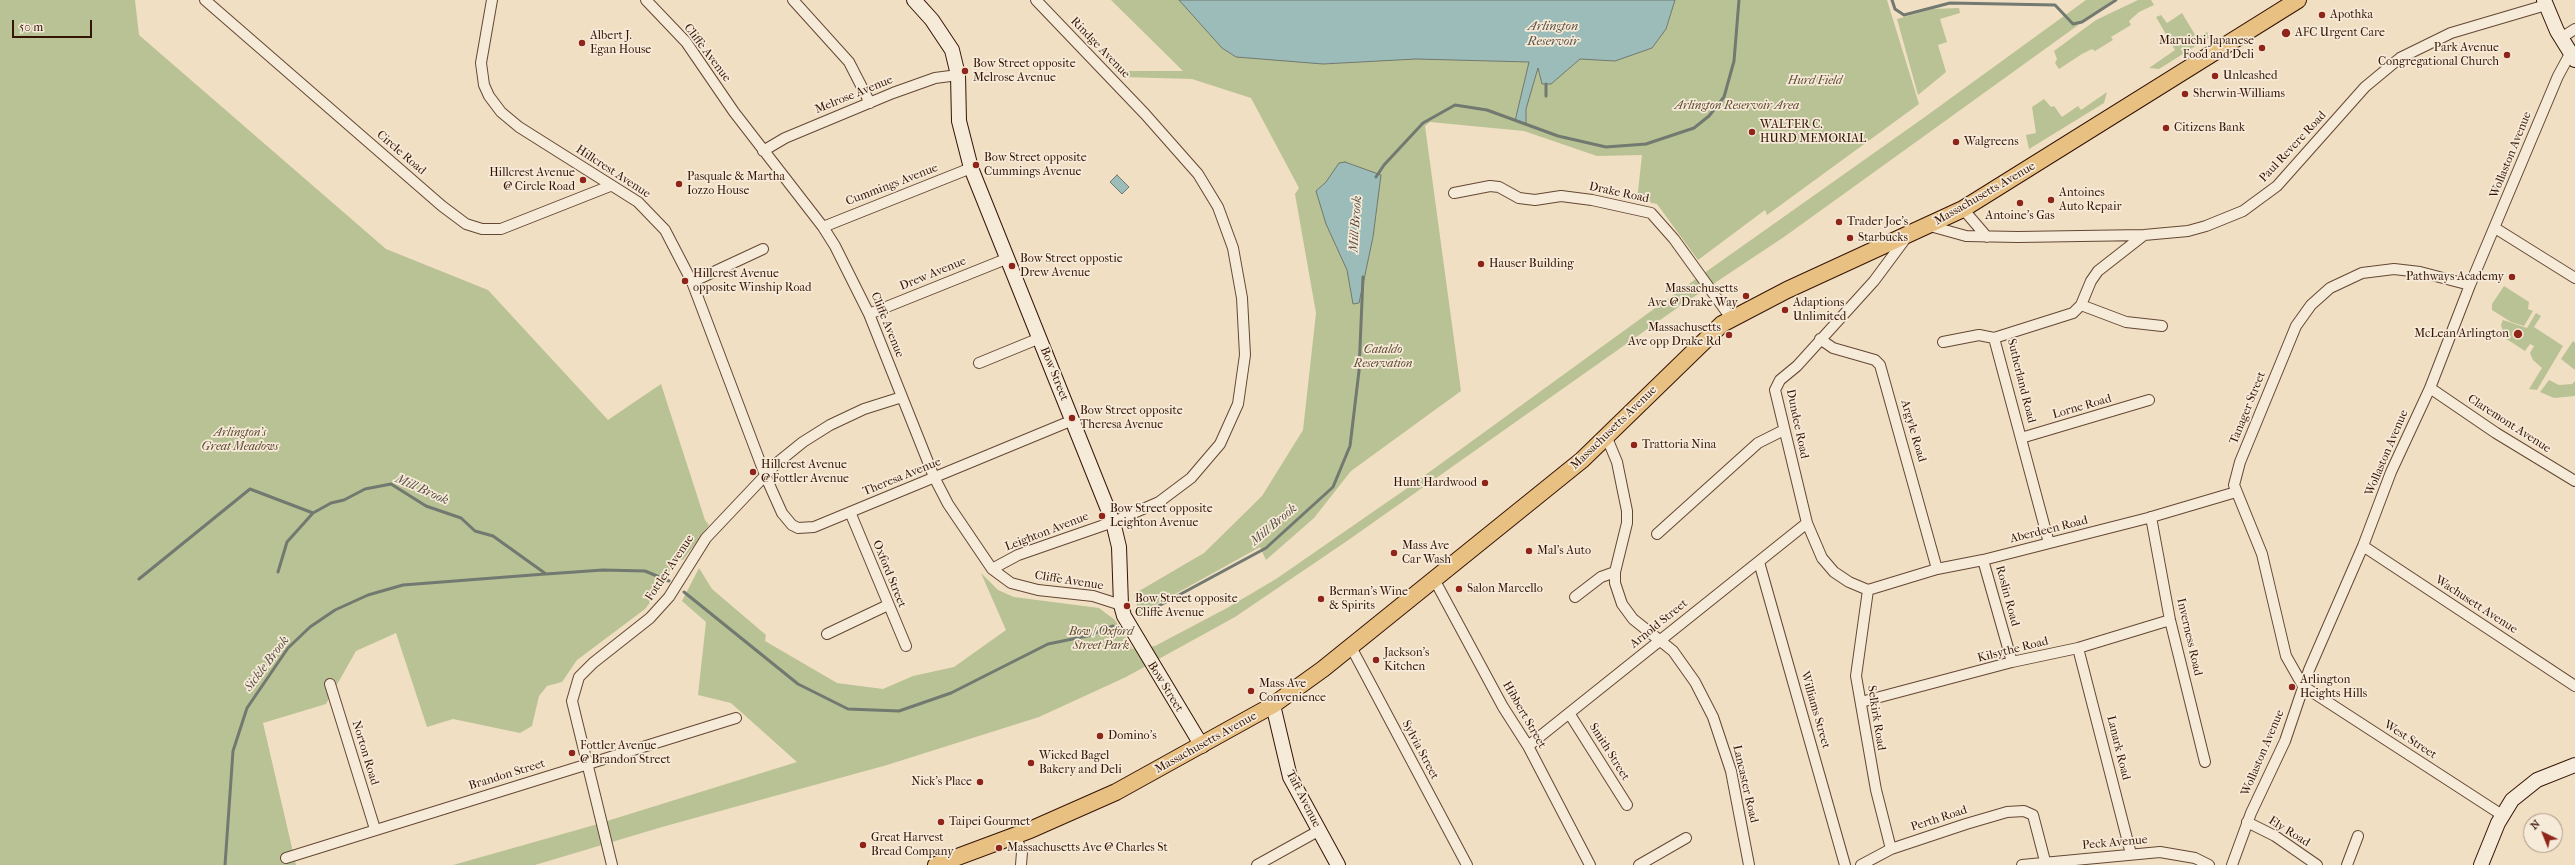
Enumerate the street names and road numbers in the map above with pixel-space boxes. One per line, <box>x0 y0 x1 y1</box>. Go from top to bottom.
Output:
street label: Rindge Avenue <box>1067 14 1133 82</box>
street label: Cliffe Avenue <box>680 21 734 85</box>
street label: Melrose Avenue <box>813 73 895 117</box>
street label: Paul Revere Road <box>2256 109 2330 185</box>
street label: Wollaston Avenue <box>2487 110 2535 200</box>
street label: Circle Road <box>374 128 428 178</box>
street label: Hillcrest Avenue <box>573 143 653 201</box>
street label: Massachusetts Avenue <box>1932 159 2038 229</box>
street label: Cummings Avenue <box>844 161 940 209</box>
street label: Drake Road <box>1588 180 1650 206</box>
street label: Drew Avenue <box>898 254 968 294</box>
street label: Cliffe Avenue <box>867 290 907 360</box>
street label: Sutherland Road <box>2004 337 2038 425</box>
street label: Bow Street <box>1037 345 1071 403</box>
street label: Tanager Street <box>2227 370 2269 446</box>
street label: Massachusetts Avenue <box>1568 383 1660 473</box>
street label: Dundee Road <box>1783 388 1811 460</box>
street label: Lorne Road <box>2051 392 2113 422</box>
street label: Claremont Avenue <box>2465 392 2553 456</box>
street label: Argyle Road <box>1897 398 1929 464</box>
street label: Wollaston Avenue <box>2362 408 2412 498</box>
street label: Theresa Avenue <box>861 455 943 499</box>
street label: Leighton Avenue <box>1003 509 1091 555</box>
street label: Aberdeen Road <box>2009 513 2089 547</box>
street label: Fottler Avenue <box>643 532 697 604</box>
street label: Oxford Street <box>869 538 909 610</box>
street label: Roslin Road <box>1992 564 2022 628</box>
street label: Cliffe Avenue <box>1034 568 1104 594</box>
street label: Wachusett Avenue <box>2432 573 2520 637</box>
street label: Arnold Street <box>1627 596 1691 652</box>
street label: Inverness Road <box>2173 597 2205 677</box>
street label: Kilsythe Road <box>1976 634 2050 666</box>
street label: Bow Street <box>1144 659 1186 715</box>
street label: Williams Street <box>1797 670 1833 750</box>
street label: Hibbert Street <box>1499 679 1549 751</box>
street label: Selkirk Road <box>1864 684 1888 752</box>
street label: Wollaston Avenue <box>2238 708 2288 798</box>
street label: Massachusetts Avenue <box>1153 709 1259 777</box>
street label: Lanark Road <box>2103 714 2133 782</box>
street label: Sylvia Street <box>1398 718 1442 782</box>
street label: West Street <box>2381 718 2439 762</box>
street label: Norton Road <box>348 719 382 787</box>
street label: Smith Street <box>1586 721 1632 783</box>
street label: Lancaster Road <box>1729 744 1761 824</box>
street label: Brandon Street <box>467 757 547 793</box>
street label: Taft Avenue <box>1282 768 1324 830</box>
street label: Perth Road <box>1909 803 1969 835</box>
street label: Ely Road <box>2266 814 2312 850</box>
street label: Peck Avenue <box>2082 833 2148 853</box>

